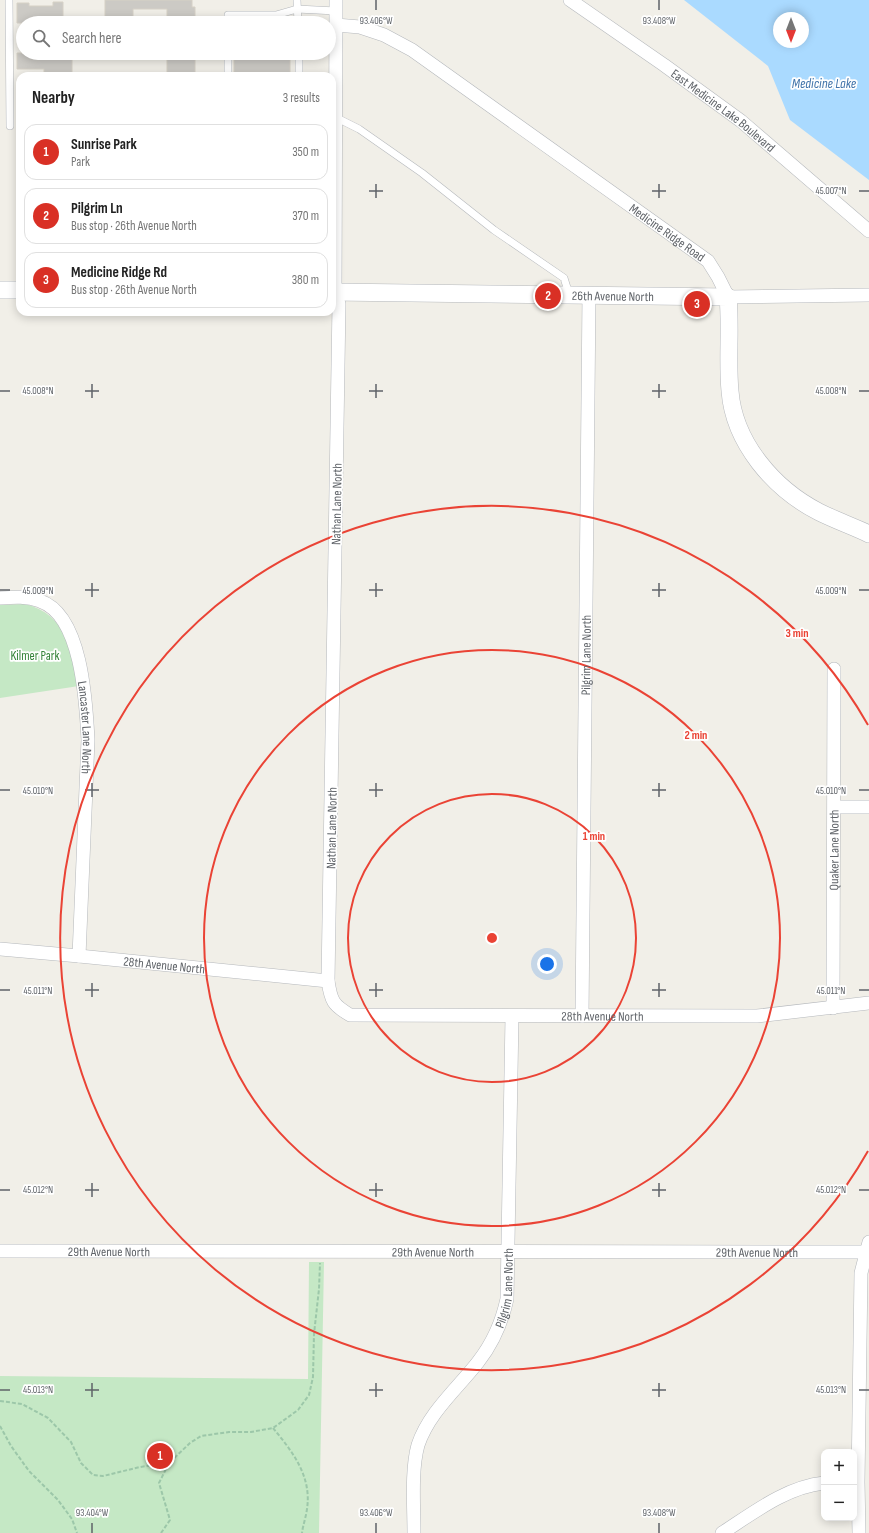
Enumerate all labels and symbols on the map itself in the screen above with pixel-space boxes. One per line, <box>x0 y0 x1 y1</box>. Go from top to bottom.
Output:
north arrow <box>773 12 809 48</box>
text: 93.406°W <box>360 15 393 27</box>
text: 93.408°W <box>643 15 676 27</box>
street label: East Medicine Lake Boulevard <box>668 66 778 156</box>
water label: Medicine Lake <box>792 75 857 92</box>
text: 45.007°N <box>815 185 847 197</box>
street label: Medicine Ridge Road <box>626 201 708 265</box>
pin: 2 <box>535 281 561 311</box>
street label: 26th Avenue North <box>572 288 654 305</box>
pin: 3 <box>684 289 710 319</box>
text: 45.008°N <box>22 385 54 397</box>
text: 45.008°N <box>815 385 847 397</box>
street label: Nathan Lane North <box>328 463 346 545</box>
text: 45.009°N <box>22 585 54 597</box>
text: 45.009°N <box>815 585 847 597</box>
street label: Pilgrim Lane North <box>578 615 595 695</box>
text: 3 min <box>786 626 808 641</box>
park label: Kilmer Park <box>10 648 60 664</box>
street label: Lancaster Lane North <box>74 680 95 774</box>
text: 2 min <box>685 728 707 743</box>
text: 45.010°N <box>23 785 53 797</box>
text: 45.010°N <box>816 785 846 797</box>
street label: Nathan Lane North <box>323 787 341 869</box>
street label: Quaker Lane North <box>826 810 843 890</box>
text: 1 min <box>583 829 605 844</box>
centre of rings <box>485 931 499 945</box>
street label: 28th Avenue North <box>123 953 206 978</box>
your location <box>537 954 557 974</box>
text: 45.011°N <box>24 985 52 997</box>
text: 45.011°N <box>817 985 845 997</box>
street label: 28th Avenue North <box>561 1009 643 1025</box>
text: 45.012°N <box>23 1184 53 1196</box>
text: 45.012°N <box>816 1184 846 1196</box>
street label: 29th Avenue North <box>68 1244 150 1260</box>
street label: 29th Avenue North <box>392 1244 474 1261</box>
street label: 29th Avenue North <box>716 1245 798 1261</box>
street label: Pilgrim Lane North <box>492 1248 517 1330</box>
text: 45.013°N <box>23 1384 53 1396</box>
text: 45.013°N <box>816 1384 846 1396</box>
pin: 1 <box>147 1441 173 1471</box>
text: 93.404°W <box>76 1507 109 1519</box>
text: 93.406°W <box>360 1507 393 1519</box>
text: 93.408°W <box>643 1507 676 1519</box>

